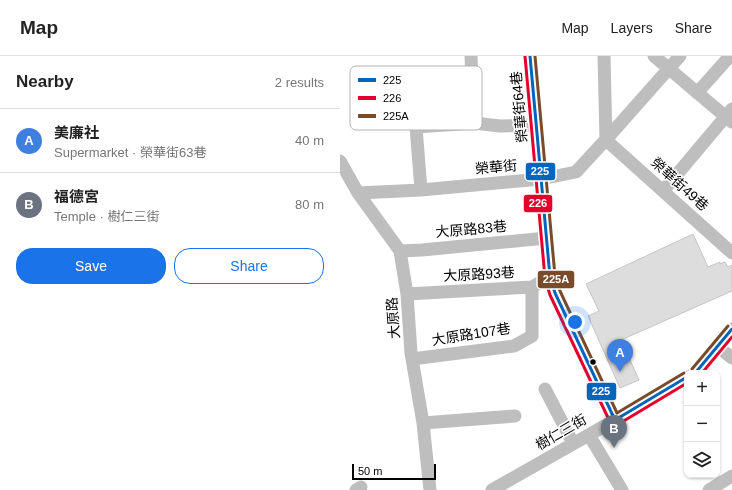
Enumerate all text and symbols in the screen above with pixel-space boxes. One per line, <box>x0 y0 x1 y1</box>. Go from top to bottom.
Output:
text: Map <box>20 17 58 38</box>
text: Map <box>561 20 589 36</box>
text: Layers <box>611 20 653 36</box>
text: Share <box>675 20 712 36</box>
legend <box>350 66 482 130</box>
street label: 榮華街64巷 <box>508 71 530 143</box>
text: Nearby <box>16 72 74 91</box>
text: 225 <box>383 74 401 86</box>
text: 2 results <box>275 75 324 90</box>
text: 226 <box>383 92 401 104</box>
text: 225A <box>383 110 409 122</box>
text: 美廉社 <box>54 124 99 141</box>
text: A <box>24 133 34 148</box>
text: 40 m <box>295 133 324 148</box>
text: Supermarket · 榮華街63巷 <box>54 145 206 160</box>
street label: 榮華街49巷 <box>648 154 712 214</box>
street label: 榮華街 <box>474 157 518 177</box>
line badge: 225 <box>525 162 556 181</box>
text: 225 <box>531 165 549 177</box>
text: 福德宮 <box>54 188 99 205</box>
line badge: 226 <box>523 194 553 213</box>
text: B <box>24 197 34 212</box>
text: 80 m <box>295 197 324 212</box>
text: 226 <box>529 197 547 209</box>
text: Temple · 樹仁三街 <box>54 209 159 224</box>
street label: 大原路83巷 <box>435 218 507 240</box>
button: Save <box>16 248 166 284</box>
button: Share <box>174 248 324 284</box>
street label: 大原路93巷 <box>443 264 515 284</box>
line badge: 225A <box>537 270 575 289</box>
text: 225A <box>543 273 569 285</box>
street label: 大原路 <box>384 296 402 340</box>
your location <box>565 312 585 332</box>
street label: 大原路107巷 <box>431 320 511 348</box>
pin: A <box>607 339 633 372</box>
unlabelled marker <box>588 357 598 367</box>
map controls <box>684 370 720 478</box>
button: + <box>684 370 720 406</box>
line badge: 225 <box>586 382 617 401</box>
text: 225 <box>592 385 610 397</box>
button: − <box>684 406 720 442</box>
street label: 樹仁三街 <box>533 411 589 453</box>
pin: B <box>601 415 627 448</box>
button: layers <box>684 442 720 478</box>
scale bar <box>352 462 436 481</box>
text: 50 m <box>358 465 382 477</box>

